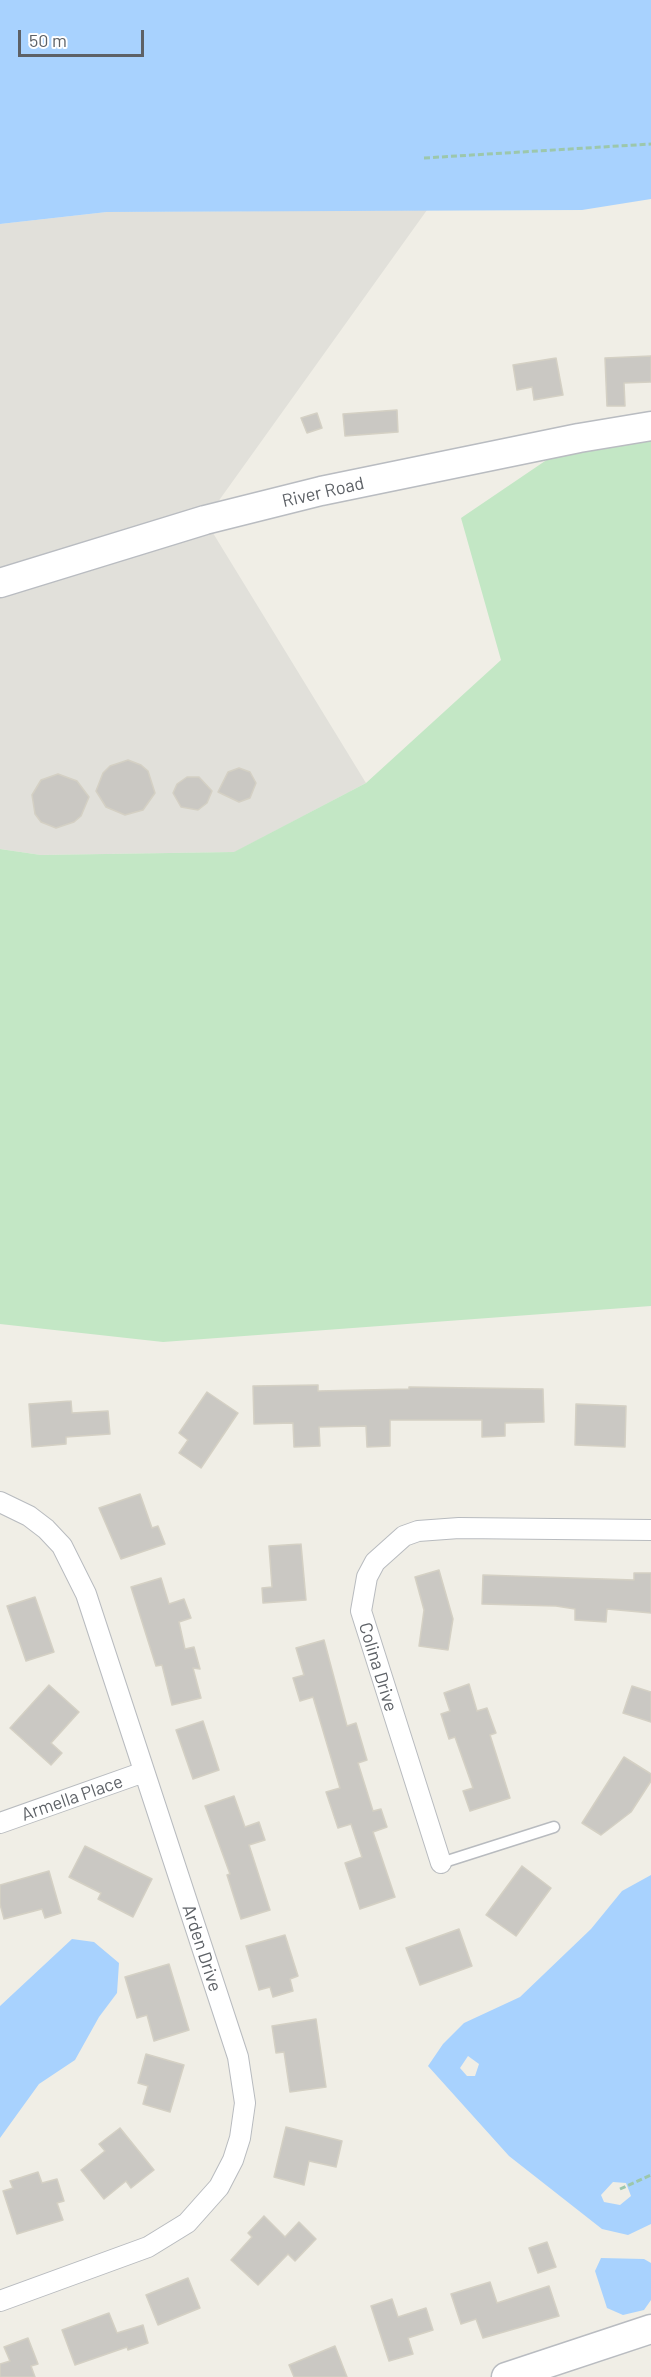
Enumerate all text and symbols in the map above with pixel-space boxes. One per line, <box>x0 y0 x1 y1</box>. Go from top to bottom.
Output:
scale bar <box>21 18 147 56</box>
text: 50 m <box>29 29 67 51</box>
street label: River Road <box>280 472 366 512</box>
street label: Colina Drive <box>354 1620 402 1714</box>
street label: Armella Place <box>18 1771 126 1825</box>
street label: Arden Drive <box>178 1902 226 1994</box>

